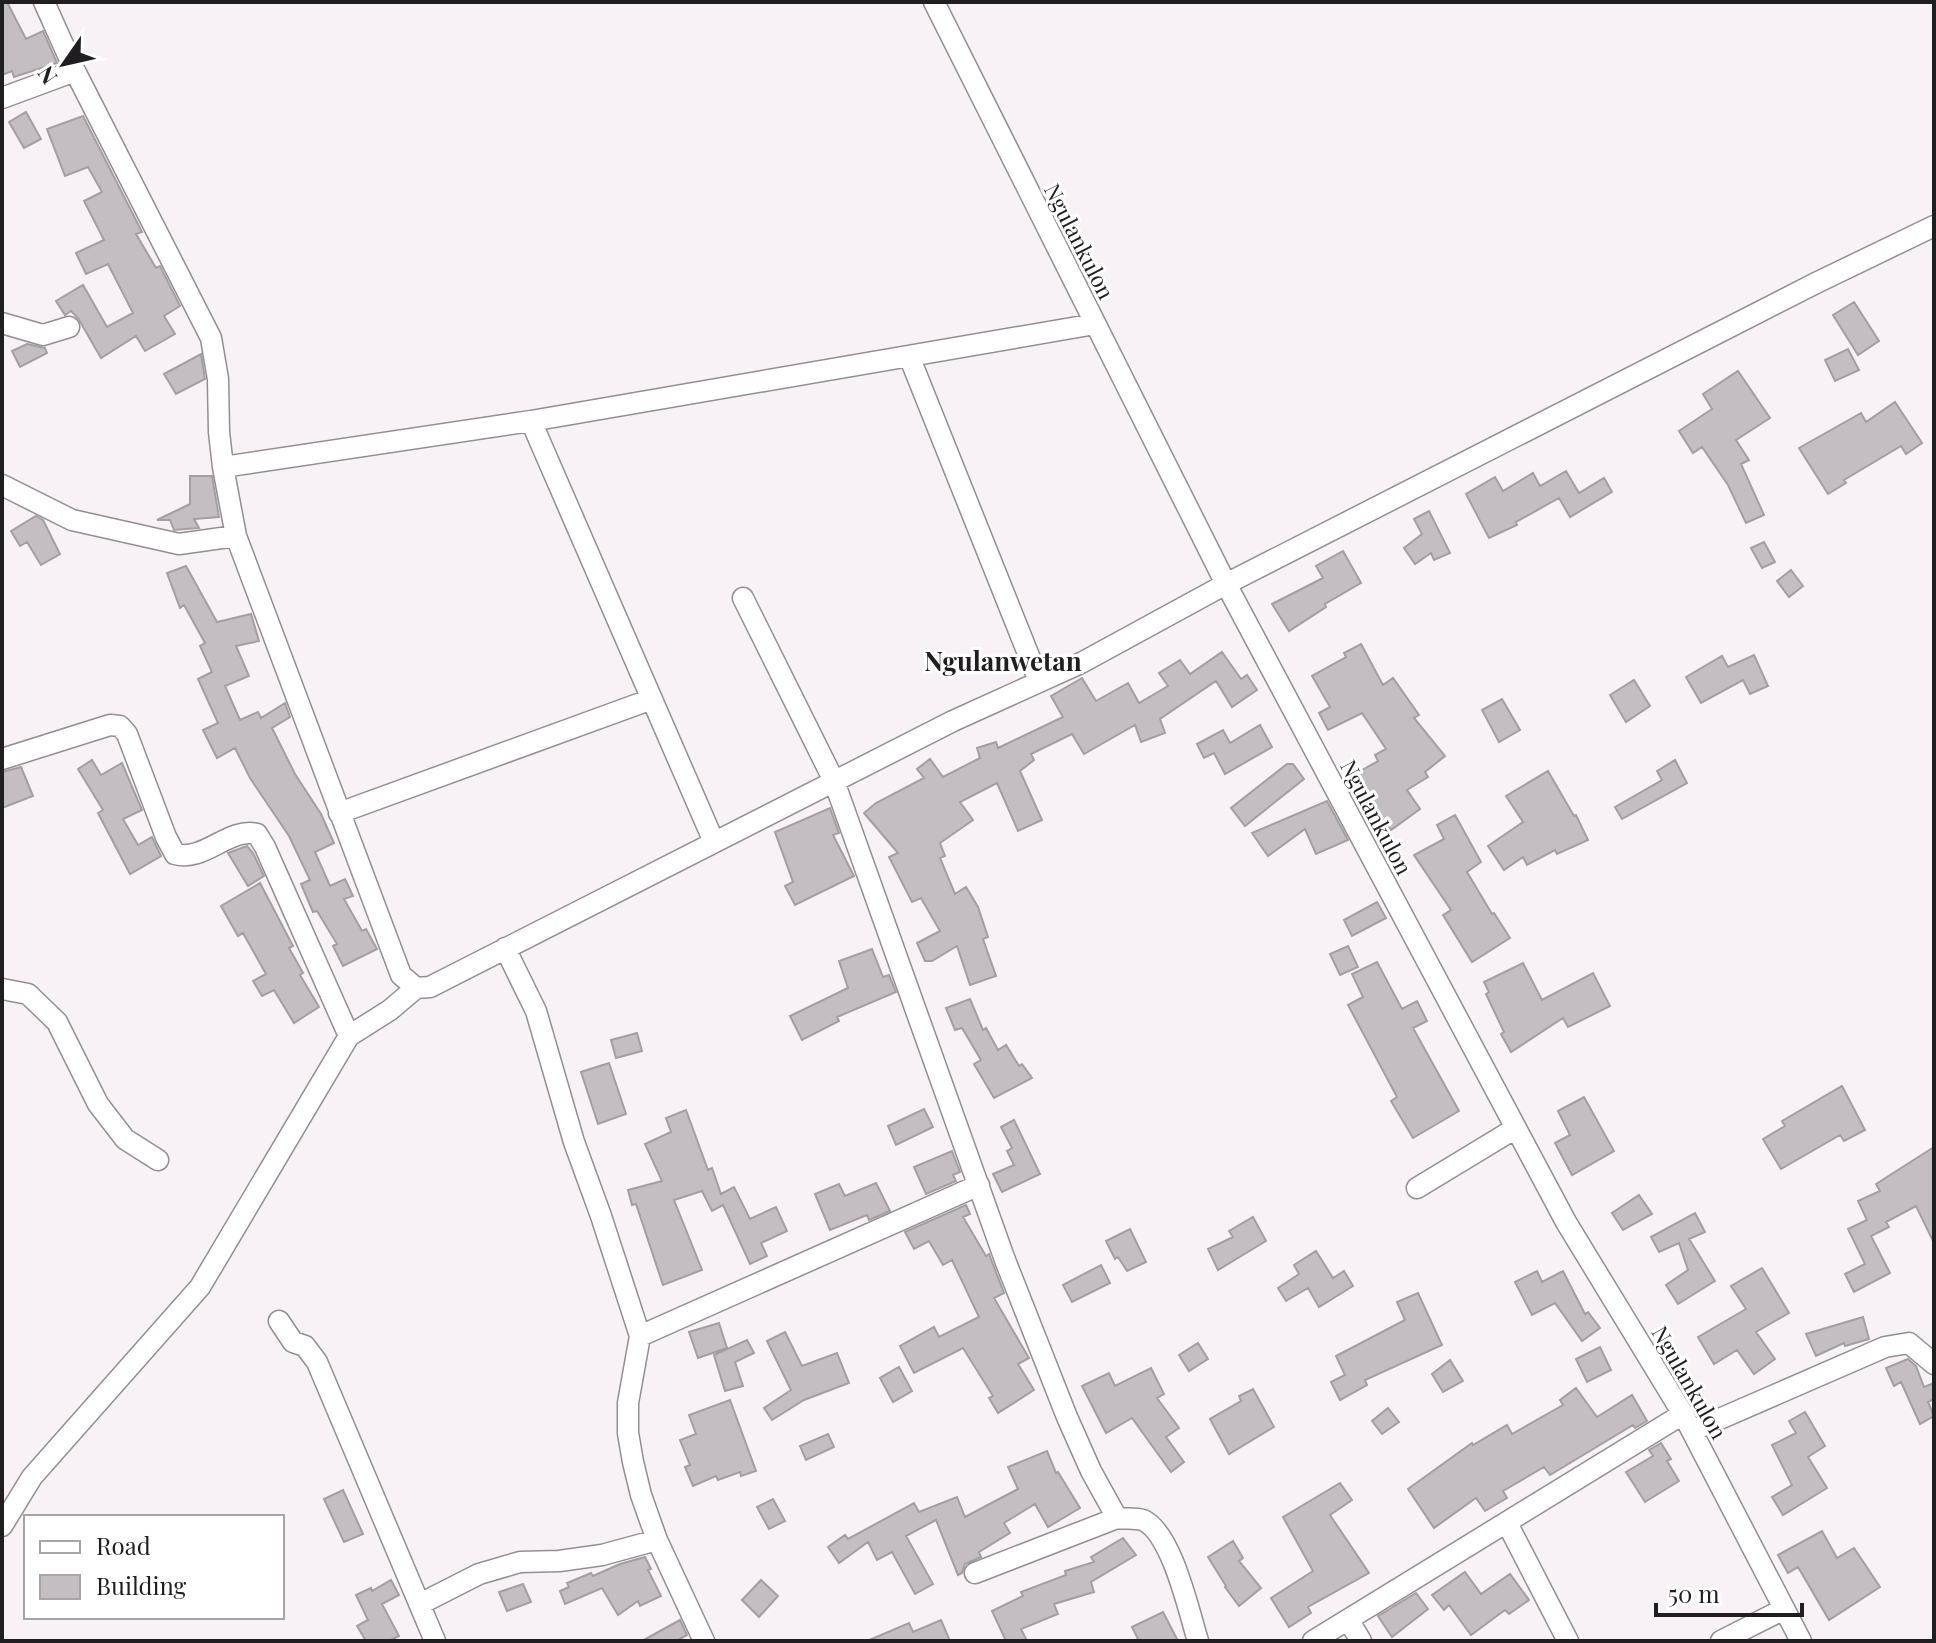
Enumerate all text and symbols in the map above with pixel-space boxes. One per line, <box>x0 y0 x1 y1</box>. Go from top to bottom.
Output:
north arrow <box>24 24 104 104</box>
text: N <box>30 61 63 91</box>
street label: Ngulankulon <box>1038 178 1122 304</box>
district label: Ngulanwetan <box>924 643 1082 678</box>
street label: Ngulankulon <box>1334 754 1420 880</box>
street label: Ngulankulon <box>1646 1320 1734 1444</box>
legend <box>24 1515 284 1619</box>
text: Road <box>96 1529 151 1561</box>
scale bar <box>1656 1567 1802 1617</box>
text: Building <box>96 1569 187 1601</box>
text: 50 m <box>1668 1577 1720 1609</box>

